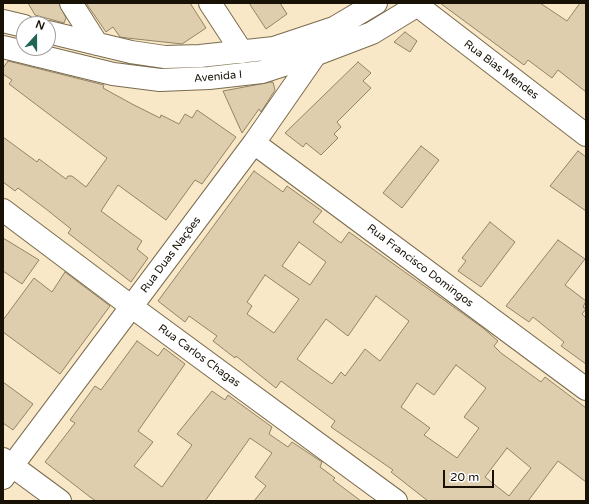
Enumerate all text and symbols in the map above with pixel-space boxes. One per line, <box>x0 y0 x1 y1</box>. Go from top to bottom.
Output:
north arrow <box>16 16 56 56</box>
text: N <box>34 18 47 33</box>
street label: Rua Bias Mendes <box>461 38 541 102</box>
street label: Avenida I <box>193 68 243 86</box>
street label: Rua Duas Nações <box>138 214 204 296</box>
street label: Rua Francisco Domingos <box>364 222 476 310</box>
street label: Rua Carlos Chagas <box>155 322 243 390</box>
scale bar <box>445 462 496 488</box>
text: 20 m <box>450 470 479 484</box>

